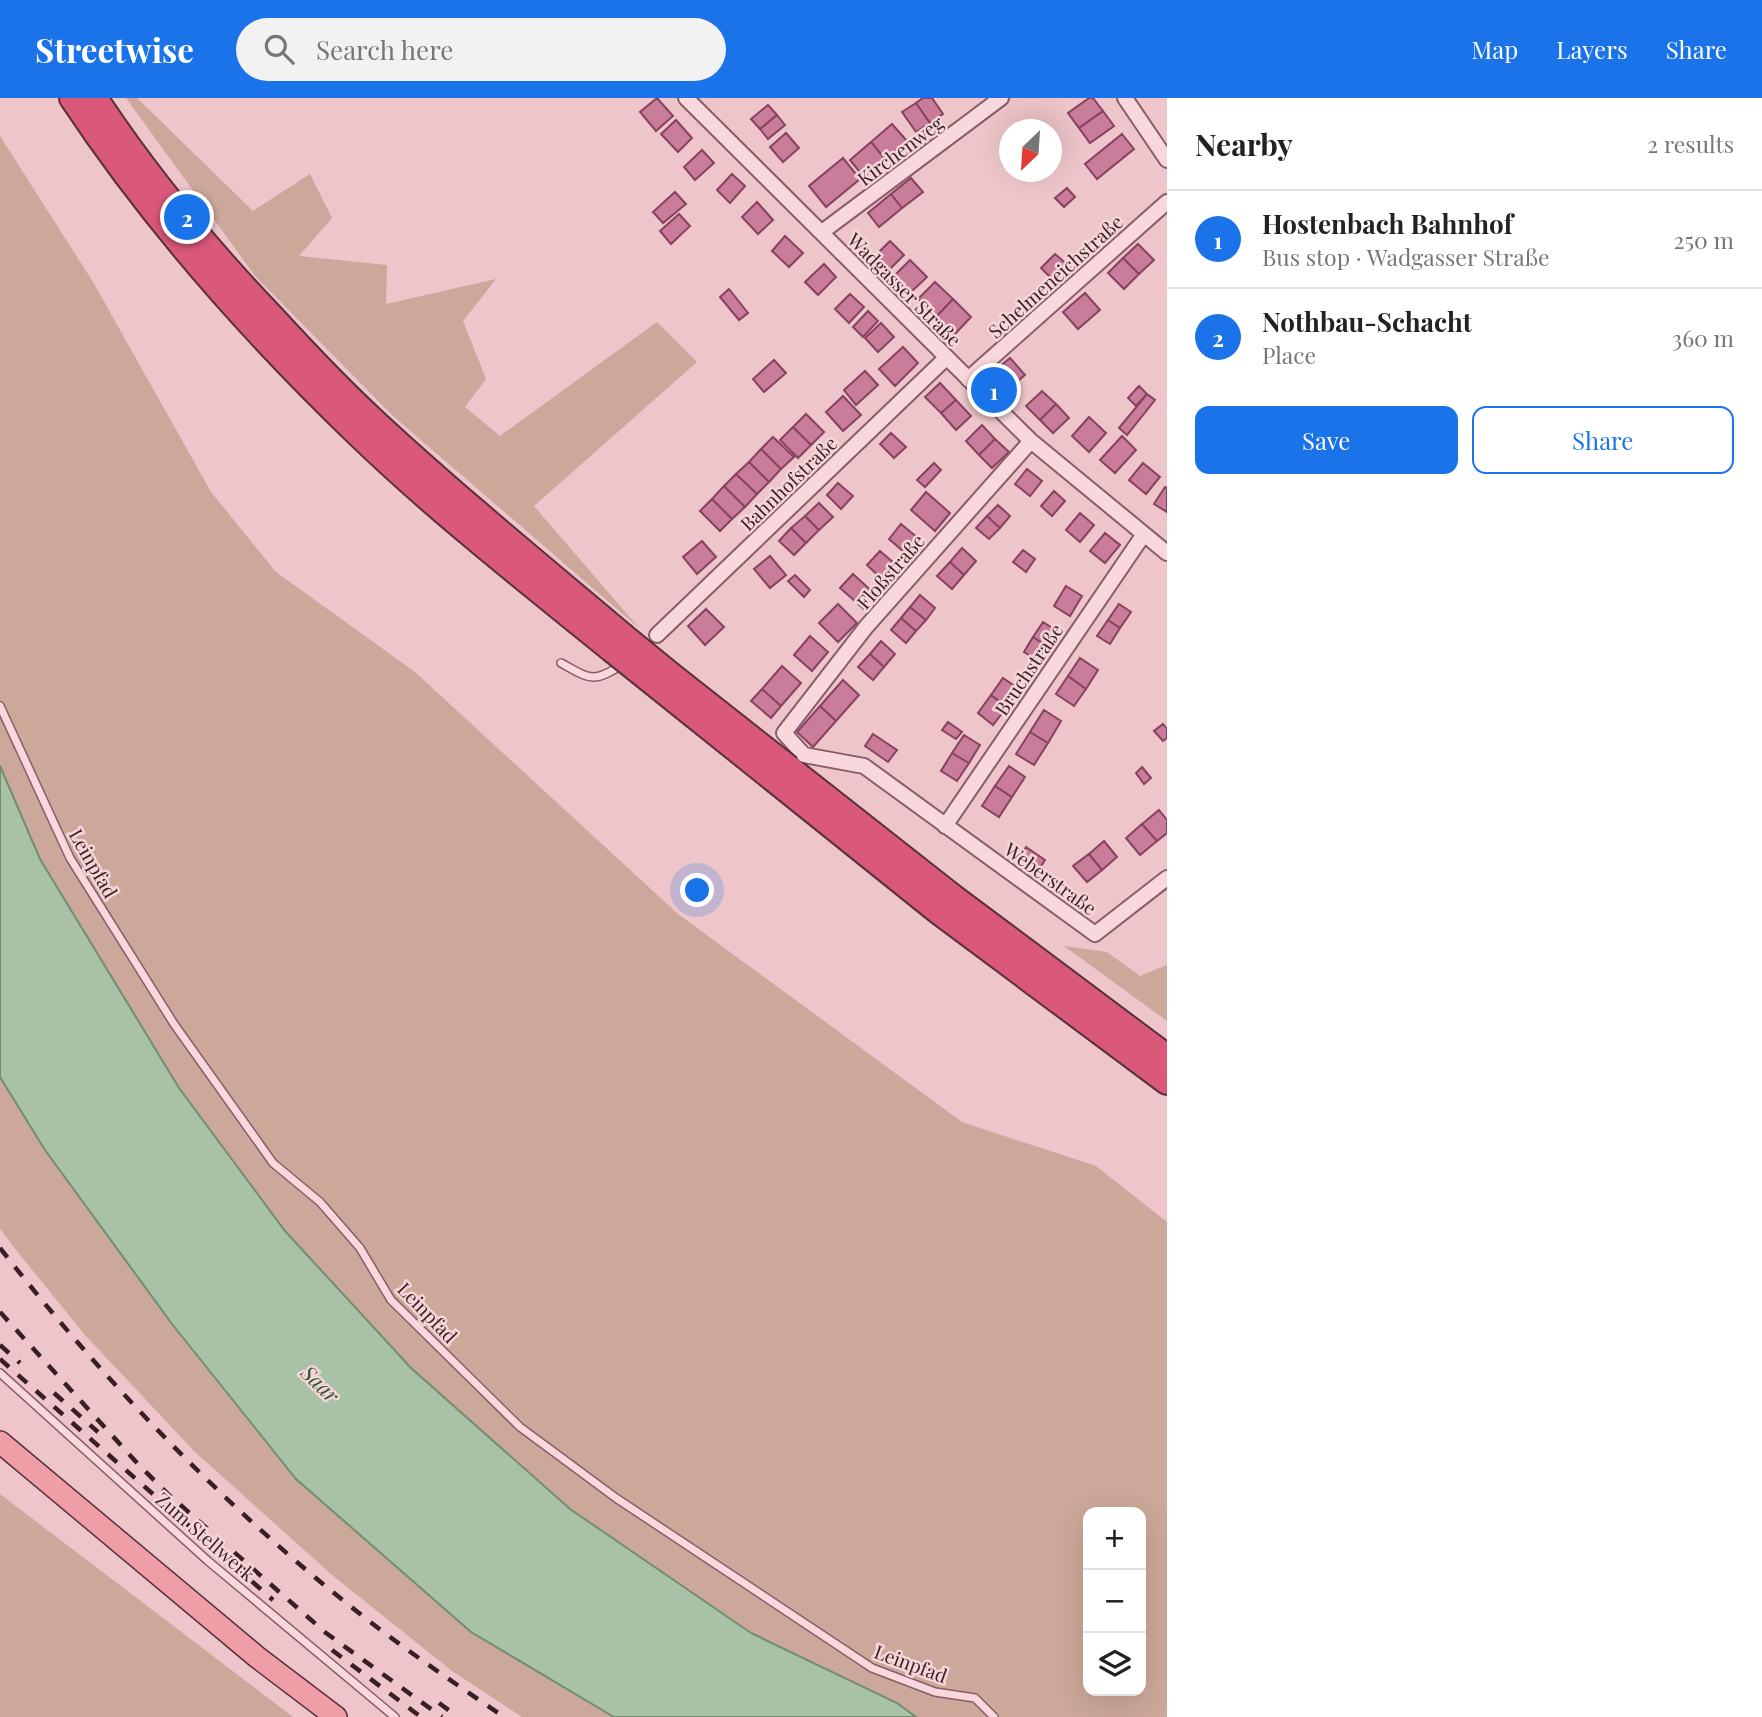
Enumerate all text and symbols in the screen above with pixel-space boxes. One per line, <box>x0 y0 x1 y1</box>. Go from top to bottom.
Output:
search box <box>236 18 726 81</box>
text: Streetwise <box>35 27 194 71</box>
icon: search <box>260 30 298 68</box>
text: Search here <box>316 32 453 67</box>
text: Map <box>1472 33 1518 65</box>
text: Layers <box>1556 33 1628 65</box>
text: Share <box>1666 33 1727 65</box>
street label: Kirchenweg <box>852 109 948 191</box>
north arrow <box>999 119 1062 182</box>
text: Nearby <box>1195 124 1293 164</box>
text: 2 results <box>1647 128 1734 159</box>
pin: 2 <box>164 191 210 243</box>
text: Hostenbach Bahnhof <box>1262 206 1513 241</box>
street label: Schelmeneichstraße <box>982 208 1128 344</box>
text: 1 <box>1214 224 1222 255</box>
text: 250 m <box>1673 224 1734 255</box>
street label: Wadgasser Straße <box>842 226 968 352</box>
text: Bus stop · Wadgasser Straße <box>1262 241 1550 272</box>
text: Nothbau-Schacht <box>1262 304 1472 339</box>
text: 2 <box>1212 322 1224 353</box>
text: 360 m <box>1672 322 1734 353</box>
text: Place <box>1262 339 1316 370</box>
pin: 1 <box>971 364 1017 416</box>
button: Save <box>1195 406 1458 474</box>
button: Share <box>1472 406 1734 474</box>
street label: Bahnhofstraße <box>734 430 842 536</box>
street label: Floßstraße <box>850 528 930 614</box>
street label: Bruchstraße <box>988 618 1068 720</box>
street label: Leinpfad <box>64 824 124 902</box>
street label: Weberstraße <box>999 835 1102 920</box>
your location <box>680 873 714 907</box>
street label: Leinpfad <box>392 1276 464 1348</box>
water label: Saar <box>295 1357 347 1409</box>
street label: Zum Stellwerk <box>151 1486 262 1587</box>
map controls <box>1083 1507 1146 1696</box>
button: + <box>1083 1507 1146 1570</box>
button: − <box>1083 1570 1146 1633</box>
button: layers <box>1083 1633 1146 1696</box>
street label: Leinpfad <box>871 1638 951 1688</box>

